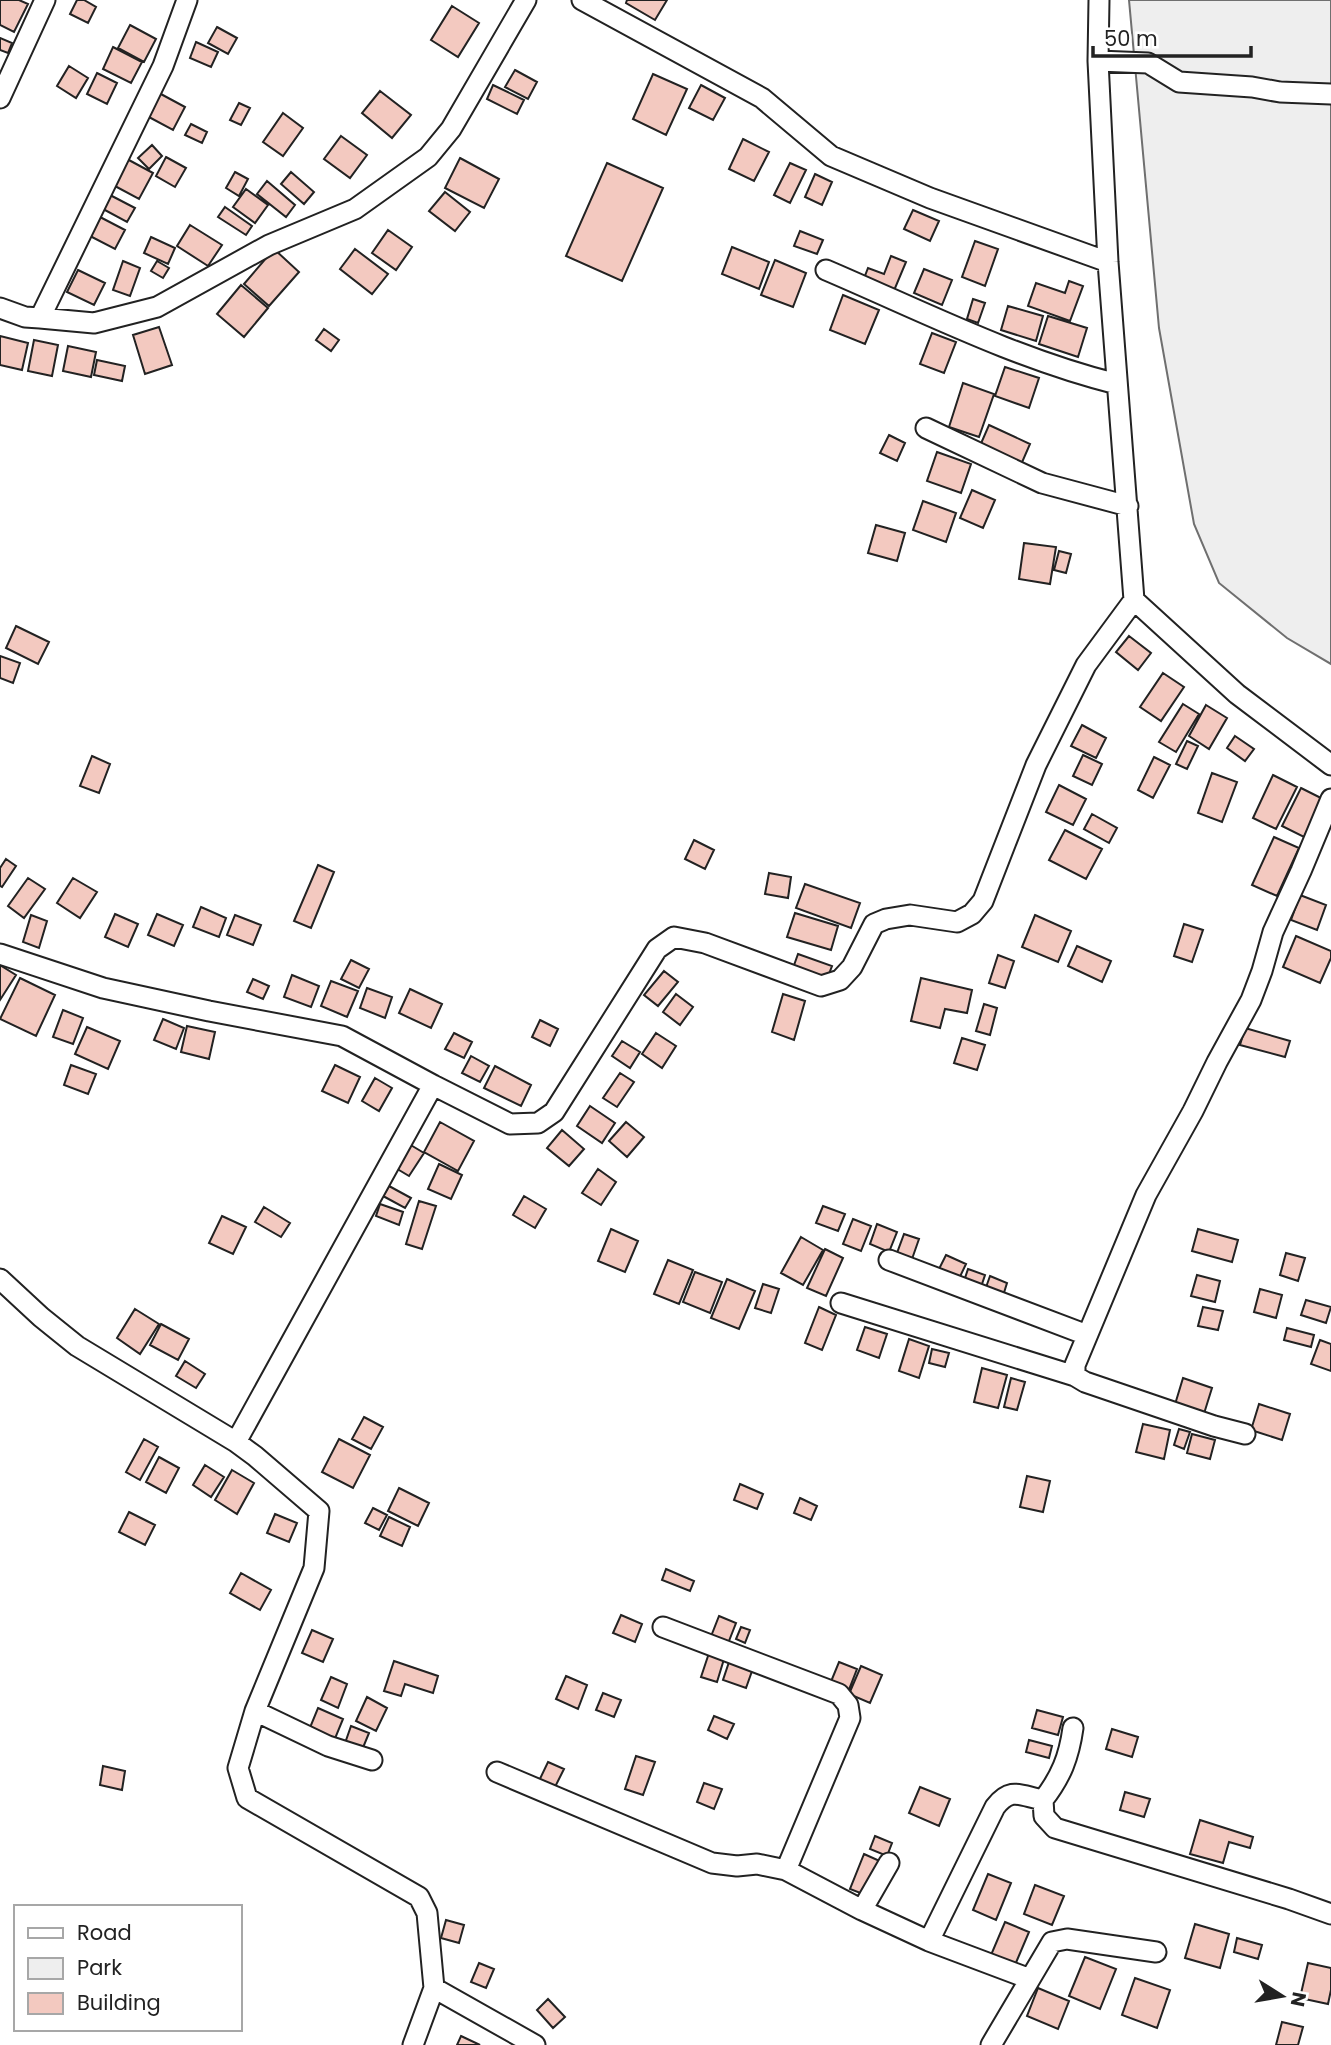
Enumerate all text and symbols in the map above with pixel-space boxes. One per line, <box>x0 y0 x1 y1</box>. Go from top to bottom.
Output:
scale bar <box>1093 14 1250 58</box>
text: 50 m <box>1104 24 1158 53</box>
legend <box>14 1905 242 2031</box>
text: Road <box>77 1918 132 1947</box>
text: Park <box>77 1953 122 1982</box>
north arrow <box>1247 1961 1317 2031</box>
text: Building <box>77 1988 161 2017</box>
text: N <box>1284 1990 1313 2009</box>

